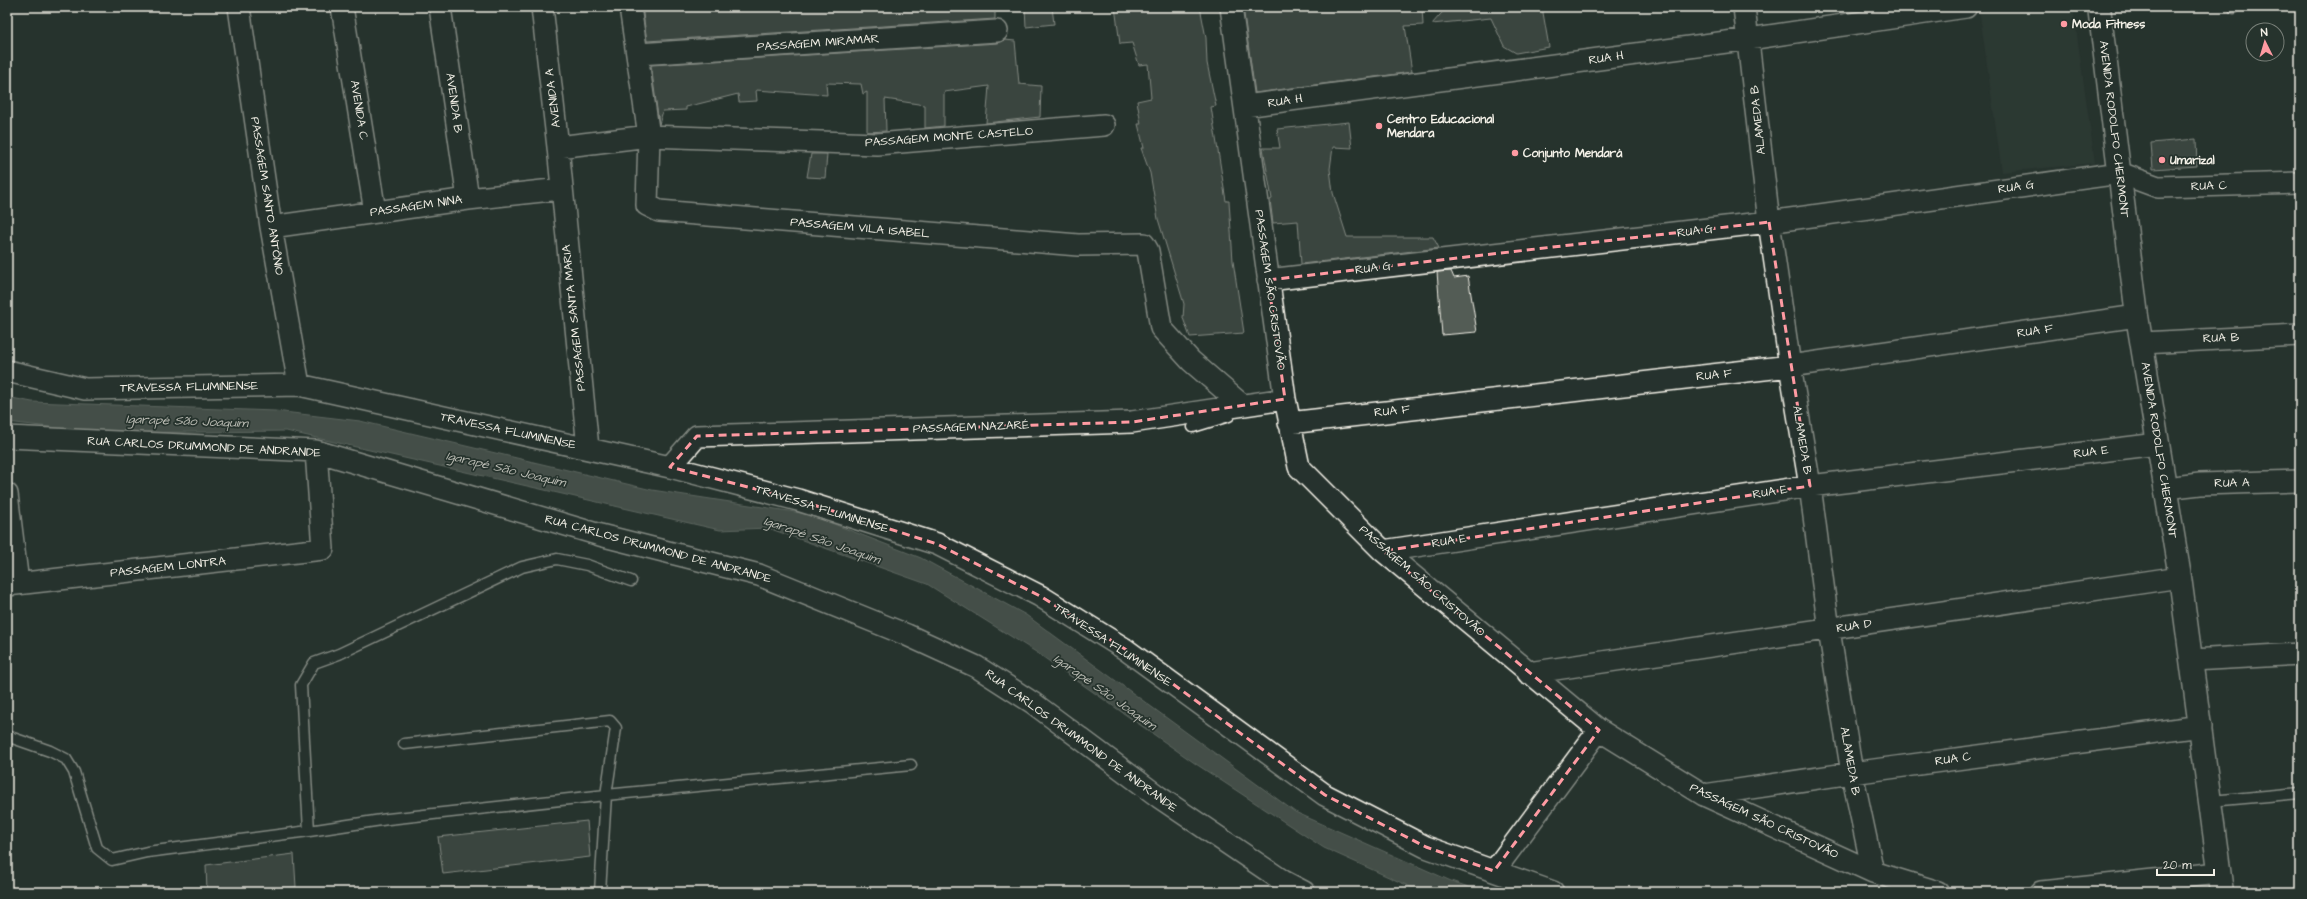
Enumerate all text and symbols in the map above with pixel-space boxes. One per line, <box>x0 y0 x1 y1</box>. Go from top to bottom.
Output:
place label: Moda Fitness <box>2072 16 2145 33</box>
marker: Moda Fitness <box>2059 19 2069 29</box>
north arrow <box>2245 22 2285 62</box>
text: N <box>2260 25 2268 40</box>
street label: PASSAGEM MIRAMAR <box>756 30 880 56</box>
street label: AVENIDA RODOLFO CHERMONT <box>2095 40 2133 219</box>
street label: RUA H <box>1587 47 1625 69</box>
street label: AVENIDA A <box>541 67 565 129</box>
street label: AVENIDA B <box>441 72 467 135</box>
street label: AVENIDA C <box>346 79 372 142</box>
street label: ALAMEDA B <box>1746 84 1770 155</box>
street label: RUA H <box>1266 90 1304 112</box>
place label: Centro Educacional Mendara <box>1387 111 1494 142</box>
street label: PASSAGEM SANTO ANTÔNIO <box>246 116 288 276</box>
marker: Centro Educacional Mendara <box>1374 121 1384 131</box>
street label: PASSAGEM MONTE CASTELO <box>864 123 1034 151</box>
place label: Conjunto Mendará <box>1523 145 1623 163</box>
marker: Conjunto Mendará <box>1510 148 1520 158</box>
place label: Umarizal <box>2169 152 2215 169</box>
marker: Umarizal <box>2157 155 2167 165</box>
street label: RUA G <box>1997 176 2036 198</box>
street label: RUA C <box>2191 177 2228 195</box>
street label: PASSAGEM NINA <box>369 191 464 221</box>
street label: PASSAGEM SÃO CRISTOVÃO <box>1250 209 1290 371</box>
street label: PASSAGEM VILA ISABEL <box>790 213 931 243</box>
street label: RUA G <box>1676 220 1715 242</box>
street label: PASSAGEM SANTA MARIA <box>558 244 590 392</box>
street label: RUA G <box>1354 257 1393 279</box>
street label: RUA F <box>2016 320 2055 342</box>
street label: RUA B <box>2203 329 2240 347</box>
street label: AVENIDA RODOLFO CHERMONT <box>2137 361 2181 540</box>
street label: RUA F <box>1695 365 1734 385</box>
street label: TRAVESSA FLUMINENSE <box>120 377 258 397</box>
street label: RUA F <box>1373 401 1412 421</box>
street label: ALAMEDA B <box>1788 404 1816 476</box>
street label: TRAVESSA FLUMINENSE <box>439 408 577 454</box>
water label: Igarapé São Joaquim <box>126 410 250 433</box>
street label: PASSAGEM NAZARÉ <box>912 416 1030 438</box>
street label: RUA CARLOS DRUMMOND DE ANDRANDE <box>87 432 321 462</box>
street label: RUA E <box>2073 441 2109 463</box>
water label: Igarapé São Joaquim <box>444 446 569 493</box>
street label: RUA A <box>2214 474 2250 492</box>
street label: TRAVESSA FLUMINENSE <box>753 481 891 537</box>
street label: RUA E <box>1751 481 1789 503</box>
street label: RUA CARLOS DRUMMOND DE ANDRANDE <box>543 511 773 587</box>
water label: Igarapé São Joaquim <box>761 512 884 570</box>
street label: PASSAGEM SÃO CRISTOVÃO <box>1355 521 1489 641</box>
street label: RUA E <box>1430 530 1468 552</box>
street label: PASSAGEM LONTRA <box>109 552 227 582</box>
street label: TRAVESSA FLUMINENSE <box>1051 599 1175 691</box>
street label: RUA D <box>1835 615 1873 637</box>
water label: Igarapé São Joaquim <box>1049 650 1162 736</box>
street label: RUA CARLOS DRUMMOND DE ANDRANDE <box>981 665 1181 817</box>
street label: ALAMEDA B <box>1836 725 1864 797</box>
street label: RUA C <box>1934 748 1973 770</box>
street label: PASSAGEM SÃO CRISTOVÃO <box>1687 779 1841 863</box>
scale bar <box>2157 851 2214 877</box>
text: 20 m <box>2163 857 2192 874</box>

